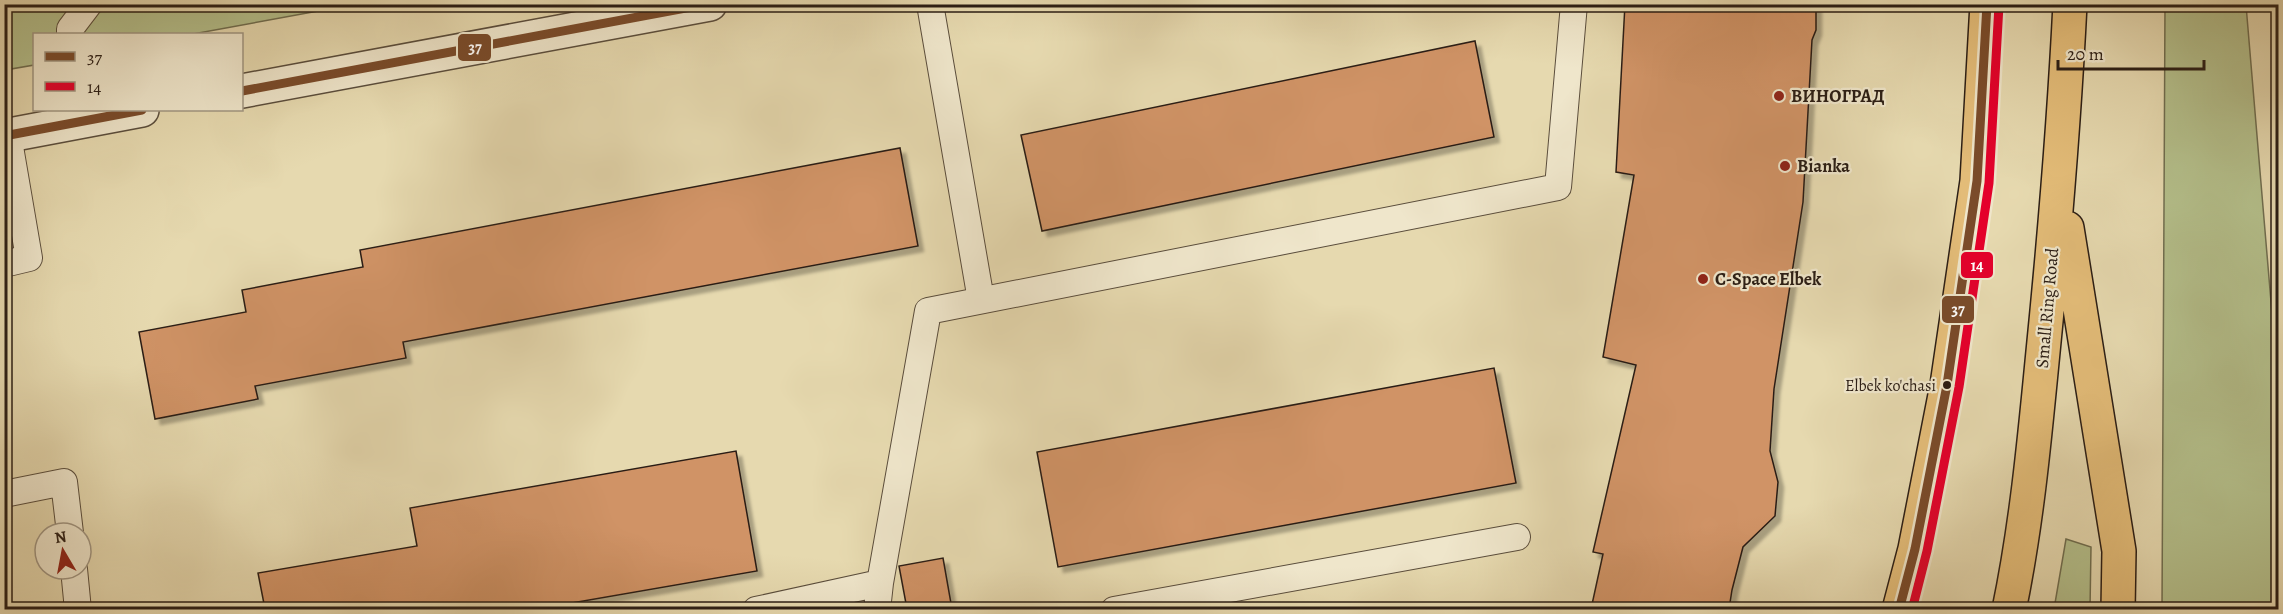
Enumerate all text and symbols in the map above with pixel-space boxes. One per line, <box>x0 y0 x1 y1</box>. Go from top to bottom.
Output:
legend <box>33 33 243 111</box>
line badge: 37 <box>457 33 492 62</box>
scale bar <box>2058 33 2204 71</box>
text: 37 <box>468 37 482 59</box>
text: 20 m <box>2067 42 2104 66</box>
text: 37 <box>87 45 102 69</box>
text: 14 <box>87 75 101 99</box>
place label: ВИНОГРАД <box>1791 84 1884 108</box>
marker: ВИНОГРАД <box>1772 89 1786 103</box>
place label: Bianka <box>1797 154 1850 178</box>
marker: Bianka <box>1778 159 1792 173</box>
street label: Small Ring Road <box>2030 246 2064 369</box>
line badge: 14 <box>1960 251 1994 279</box>
text: 14 <box>1970 255 1984 277</box>
place label: C-Space Elbek <box>1715 267 1822 291</box>
marker: C-Space Elbek <box>1696 272 1710 286</box>
line badge: 37 <box>1941 295 1975 324</box>
text: 37 <box>1951 299 1965 321</box>
place label: Elbek ko'chasi <box>1845 375 1936 397</box>
marker: Elbek ko'chasi <box>1941 379 1953 391</box>
north arrow <box>33 521 93 581</box>
text: N <box>53 525 69 549</box>

